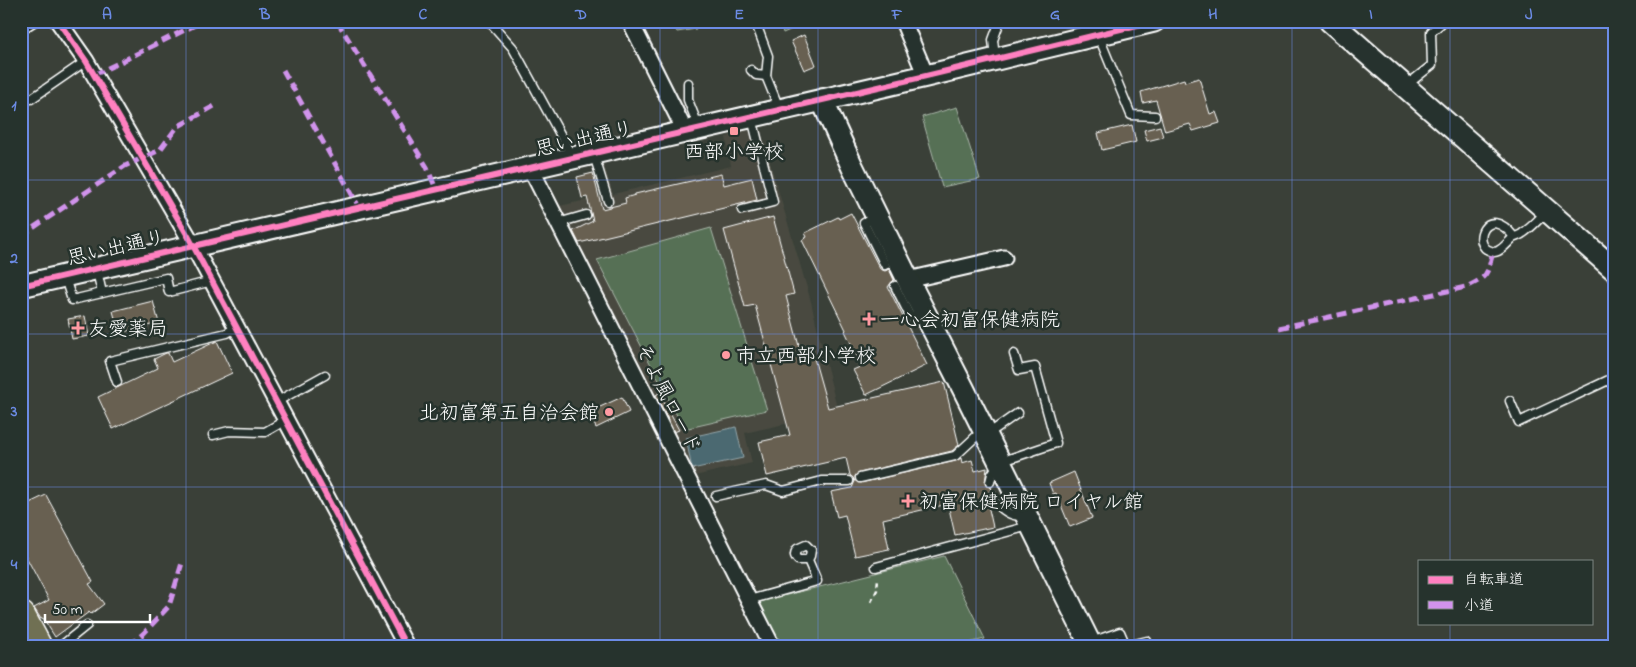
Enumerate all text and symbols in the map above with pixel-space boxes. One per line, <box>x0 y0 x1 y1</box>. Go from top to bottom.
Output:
text: A <box>102 3 112 27</box>
text: B <box>259 3 271 27</box>
text: C <box>419 3 428 27</box>
text: D <box>574 3 587 27</box>
text: E <box>734 3 744 27</box>
text: F <box>891 3 903 27</box>
text: G <box>1050 3 1060 27</box>
text: H <box>1208 3 1218 27</box>
text: I <box>1369 3 1373 27</box>
text: J <box>1525 3 1533 27</box>
text: 1 <box>11 94 17 118</box>
street label: 思い出通り <box>533 115 637 166</box>
marker: 西部小学校 <box>728 125 740 137</box>
place label: 西部小学校 <box>684 139 784 168</box>
street label: 思い出通り <box>65 224 169 275</box>
text: 2 <box>9 247 18 271</box>
place label: 一心会初富保健病院 <box>880 307 1060 336</box>
marker: 一心会初富保健病院 <box>862 312 876 326</box>
place label: 友愛薬局 <box>88 316 168 345</box>
marker: 友愛薬局 <box>72 322 84 334</box>
street label: そよ風ロード <box>627 339 707 459</box>
place label: 市立西部小学校 <box>736 343 876 372</box>
marker: 市立西部小学校 <box>720 349 732 361</box>
text: 3 <box>10 400 18 424</box>
place label: 北初富第五自治会館 <box>419 400 599 429</box>
marker: 北初富第五自治会館 <box>603 406 615 418</box>
place label: 初富保健病院 ロイヤル館 <box>919 489 1144 518</box>
marker: 初富保健病院 ロイヤル館 <box>901 494 915 508</box>
text: 4 <box>10 553 18 577</box>
legend <box>1418 560 1594 624</box>
text: 自転車道 <box>1464 569 1524 591</box>
scale bar <box>45 592 150 624</box>
text: 小道 <box>1464 595 1494 617</box>
text: 50 m <box>52 599 83 621</box>

